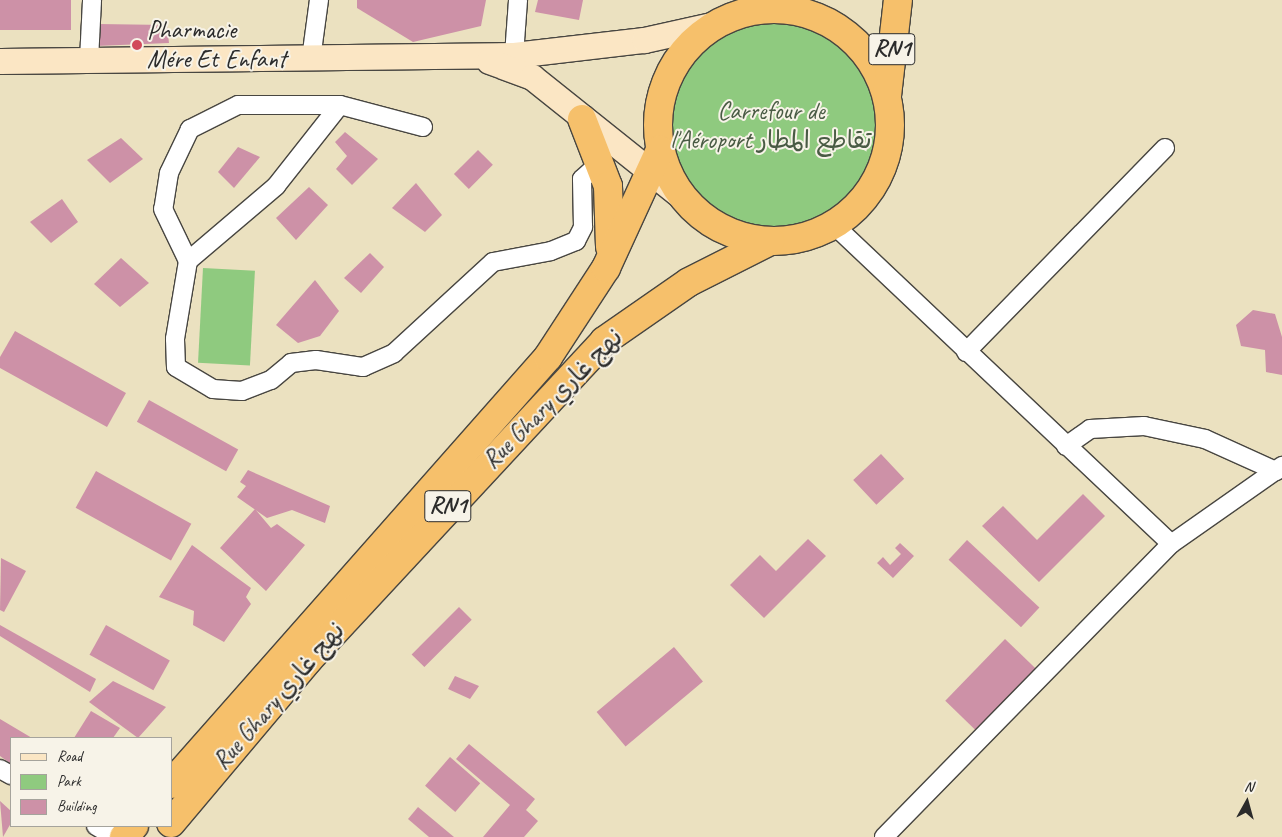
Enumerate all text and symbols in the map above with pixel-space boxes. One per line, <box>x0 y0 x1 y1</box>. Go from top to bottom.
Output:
place label: Pharmacie Mére Et Enfant <box>147 16 286 75</box>
road number: RN1 <box>868 28 916 70</box>
marker: Pharmacie Mére Et Enfant <box>131 39 143 51</box>
park label: Carrefour de l'Aéroport تقاطع المطار <box>670 97 872 156</box>
street label: Rue Ghary نهج غاري <box>476 322 630 476</box>
road number: RN1 <box>424 484 472 528</box>
street label: Rue Ghary نهج غاري <box>206 616 352 776</box>
legend <box>10 737 172 827</box>
text: Road <box>57 747 82 766</box>
text: Park <box>57 772 81 791</box>
north arrow <box>1222 777 1272 827</box>
text: N <box>1244 778 1254 796</box>
text: Building <box>57 797 96 816</box>

